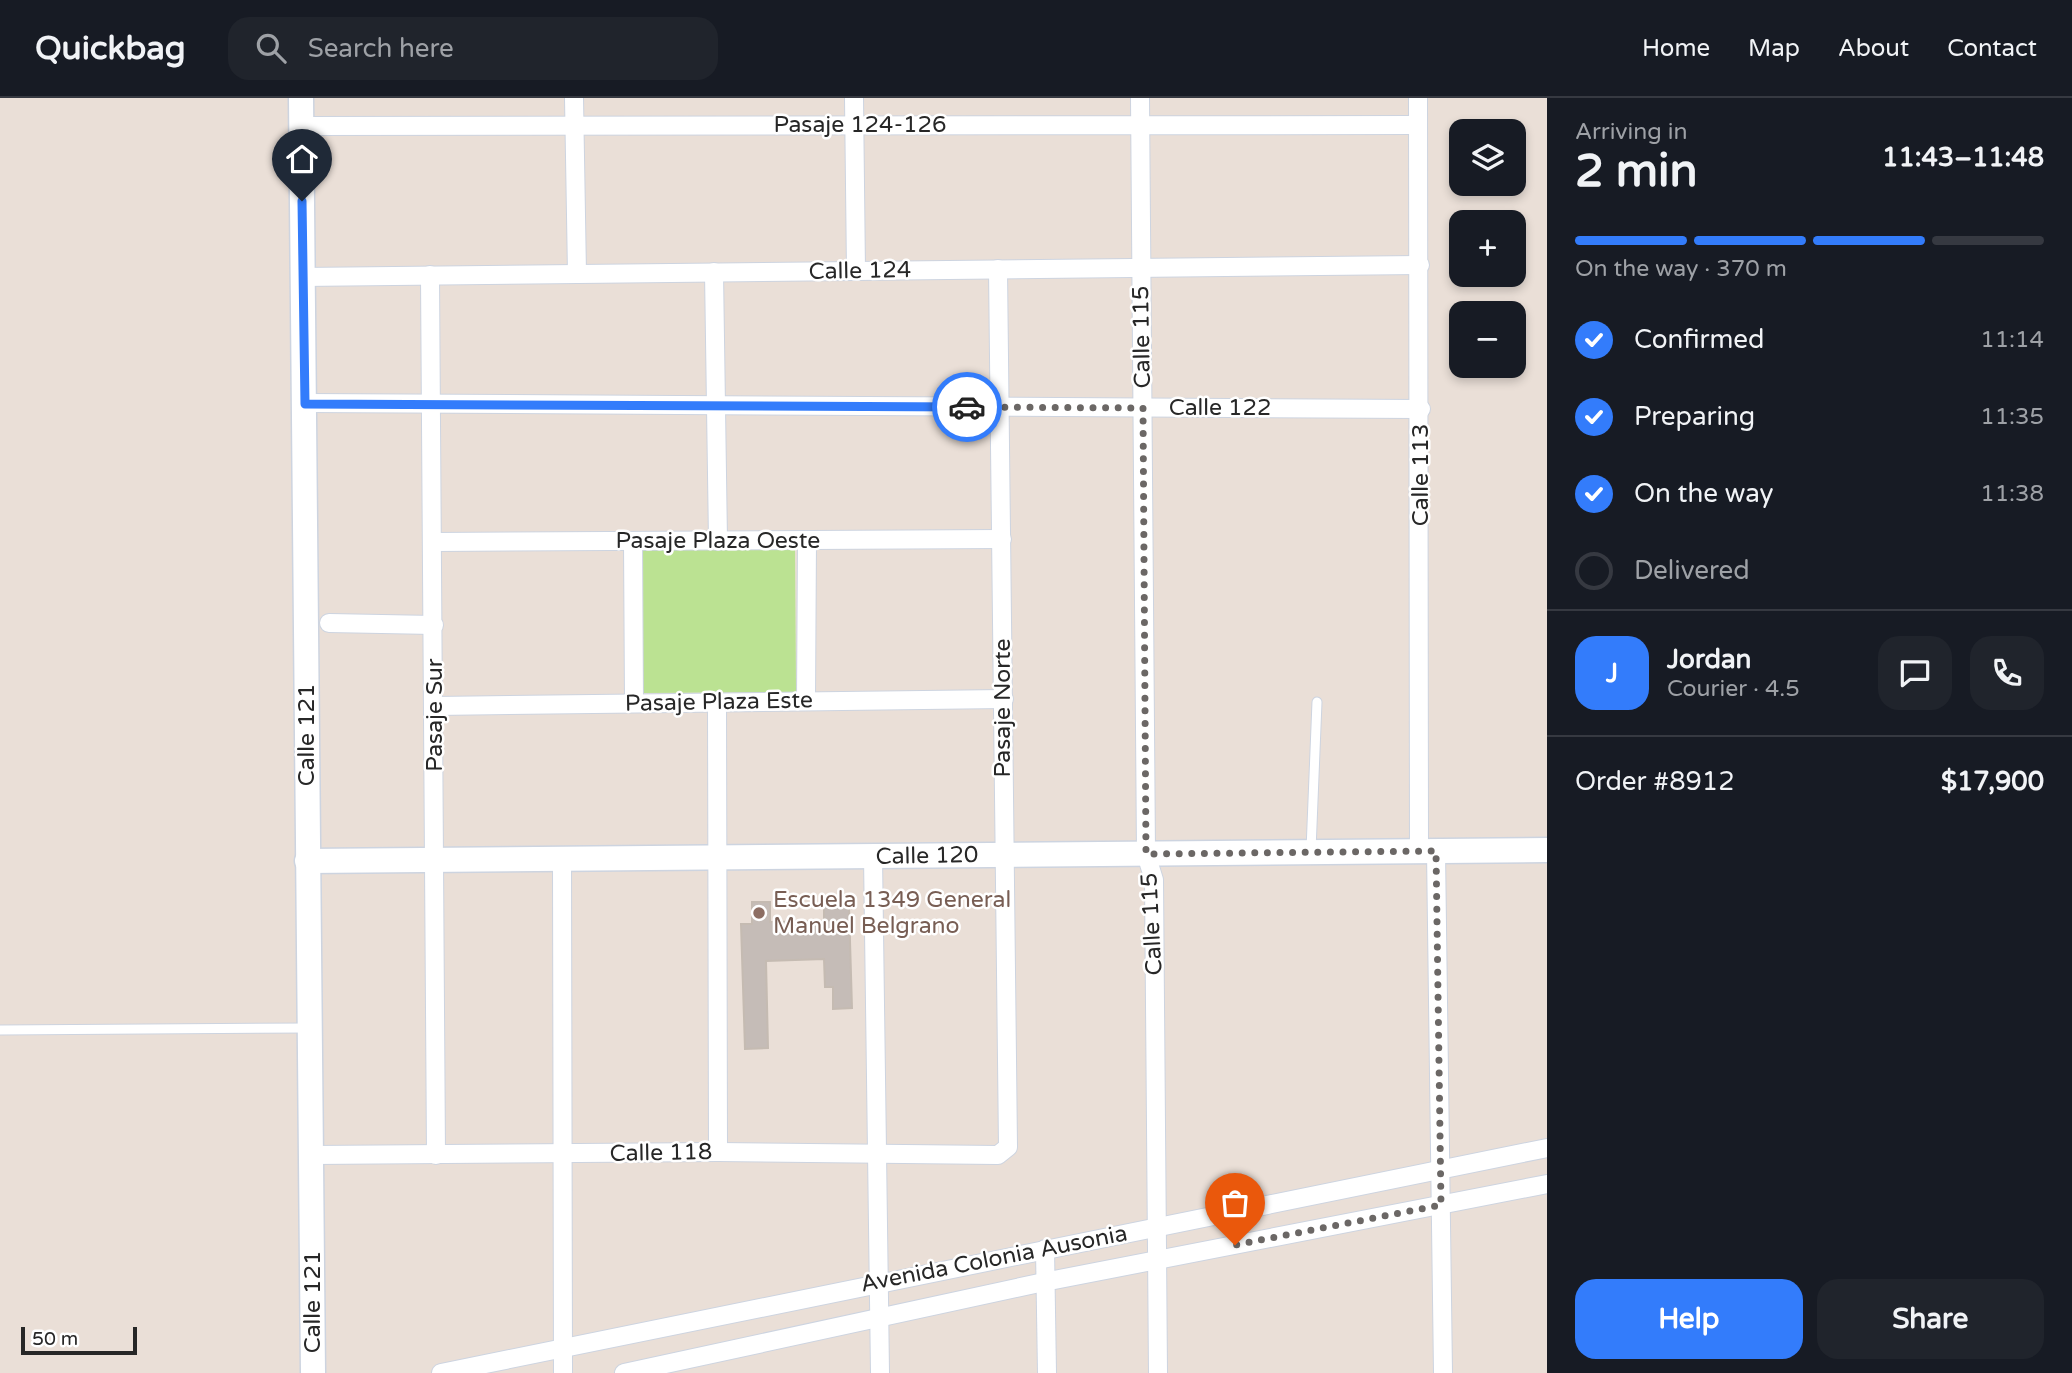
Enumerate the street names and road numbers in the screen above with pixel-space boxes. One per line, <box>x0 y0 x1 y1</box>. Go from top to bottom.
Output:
street label: Pasaje 124-126 <box>774 111 946 139</box>
street label: Calle 124 <box>808 256 912 286</box>
street label: Calle 115 <box>1127 285 1157 389</box>
street label: Calle 122 <box>1169 394 1271 422</box>
street label: Calle 113 <box>1407 424 1435 526</box>
street label: Pasaje Plaza Oeste <box>616 527 820 555</box>
street label: Pasaje Norte <box>989 638 1017 778</box>
street label: Pasaje Sur <box>421 658 449 772</box>
street label: Calle 121 <box>293 684 321 786</box>
street label: Pasaje Plaza Este <box>625 686 813 718</box>
street label: Calle 120 <box>875 841 979 871</box>
street label: Calle 115 <box>1135 872 1169 976</box>
street label: Calle 118 <box>609 1138 713 1168</box>
street label: Avenida Colonia Ausonia <box>858 1219 1130 1299</box>
street label: Calle 121 <box>299 1251 327 1353</box>

